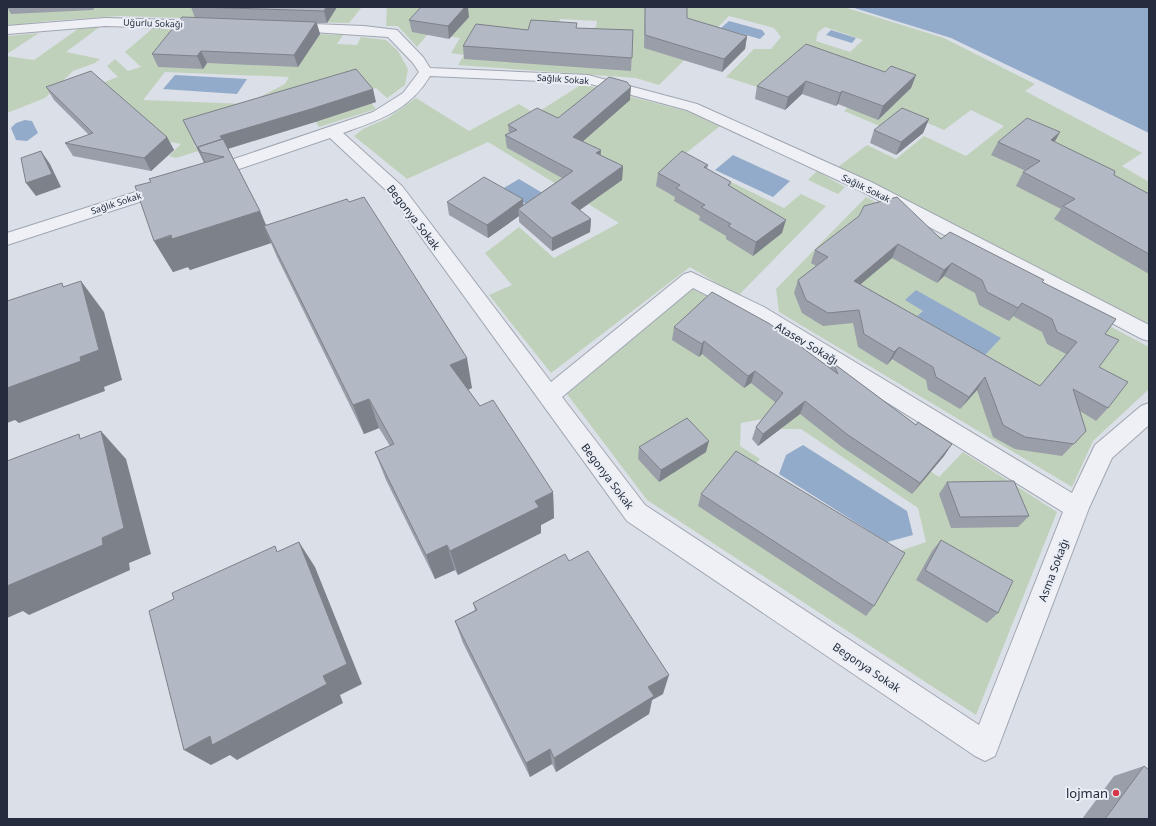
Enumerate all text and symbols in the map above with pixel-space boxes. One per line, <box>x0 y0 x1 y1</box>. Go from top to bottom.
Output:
street label: Uğurlu Sokağı <box>123 15 183 31</box>
street label: Sağlık Sokak <box>536 71 590 87</box>
street label: Sağlık Sokak <box>840 171 893 205</box>
street label: Begonya Sokak <box>384 181 444 253</box>
street label: Sağlık Sokak <box>89 189 143 217</box>
street label: Atasev Sokağı <box>773 318 841 368</box>
street label: Begonya Sokak <box>578 440 638 512</box>
street label: Asma Sokağı <box>1034 537 1072 603</box>
street label: Begonya Sokak <box>830 639 904 695</box>
place label: lojman <box>1066 784 1108 802</box>
marker: lojman <box>1111 788 1121 798</box>

